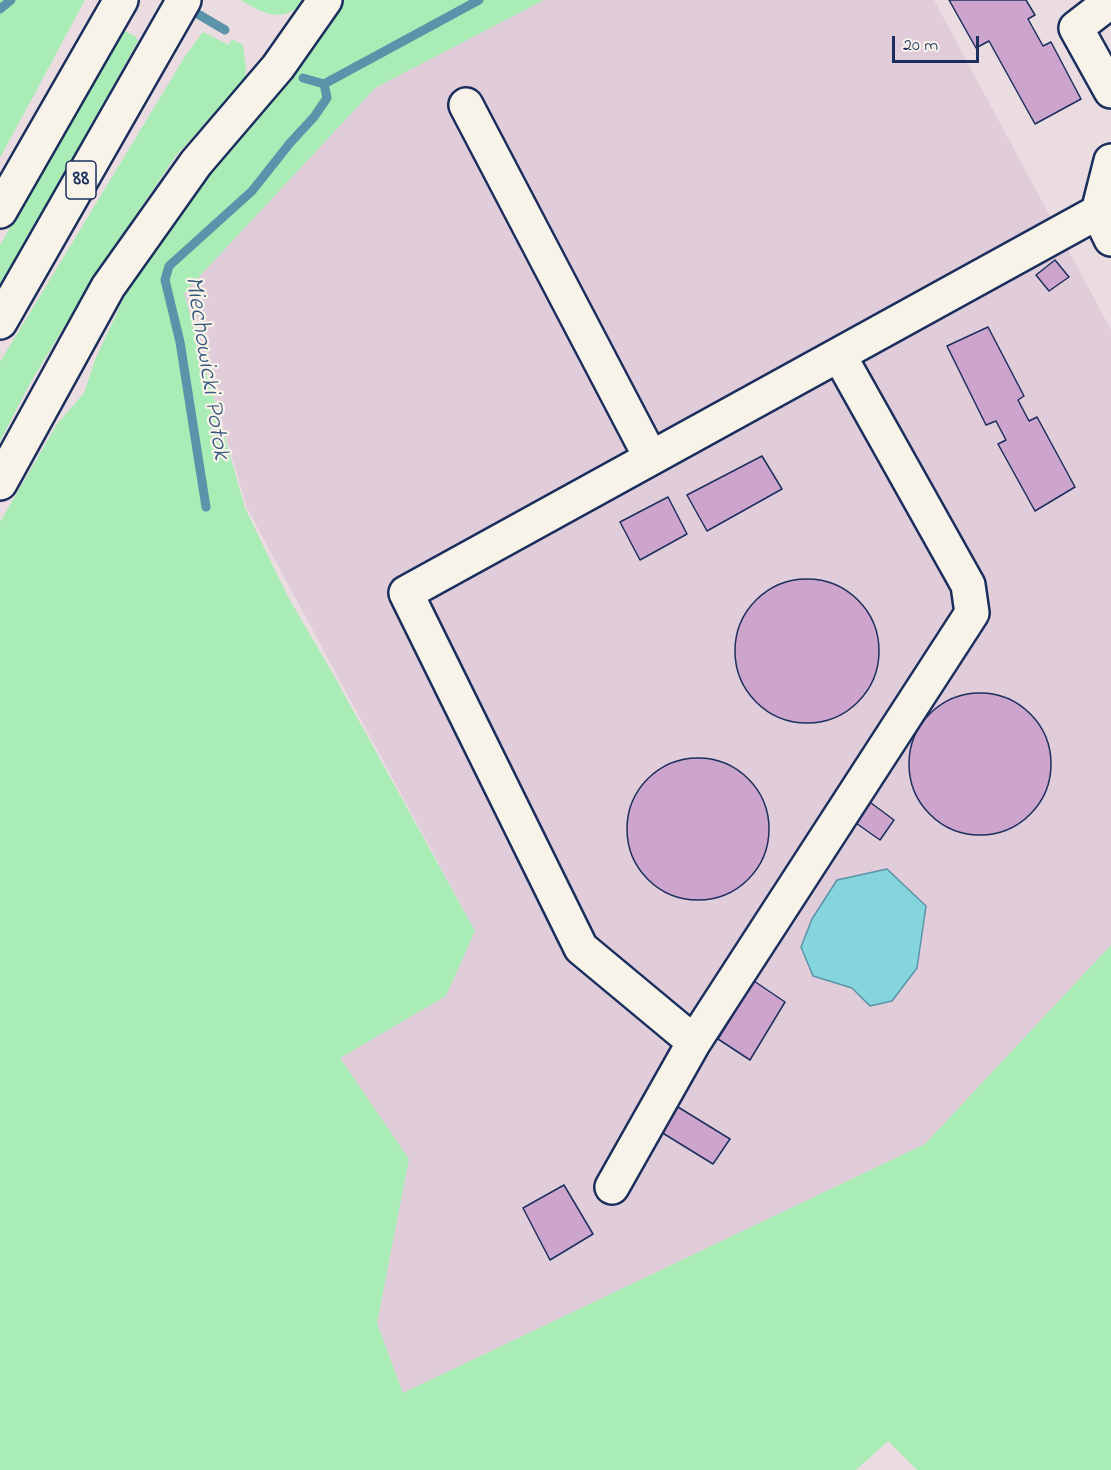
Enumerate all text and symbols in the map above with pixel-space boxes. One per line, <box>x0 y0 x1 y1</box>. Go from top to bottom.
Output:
scale bar <box>895 24 982 62</box>
text: 20 m <box>903 33 938 59</box>
road number: 88 <box>66 161 96 199</box>
water label: Miechowicki Potok <box>175 274 235 462</box>

